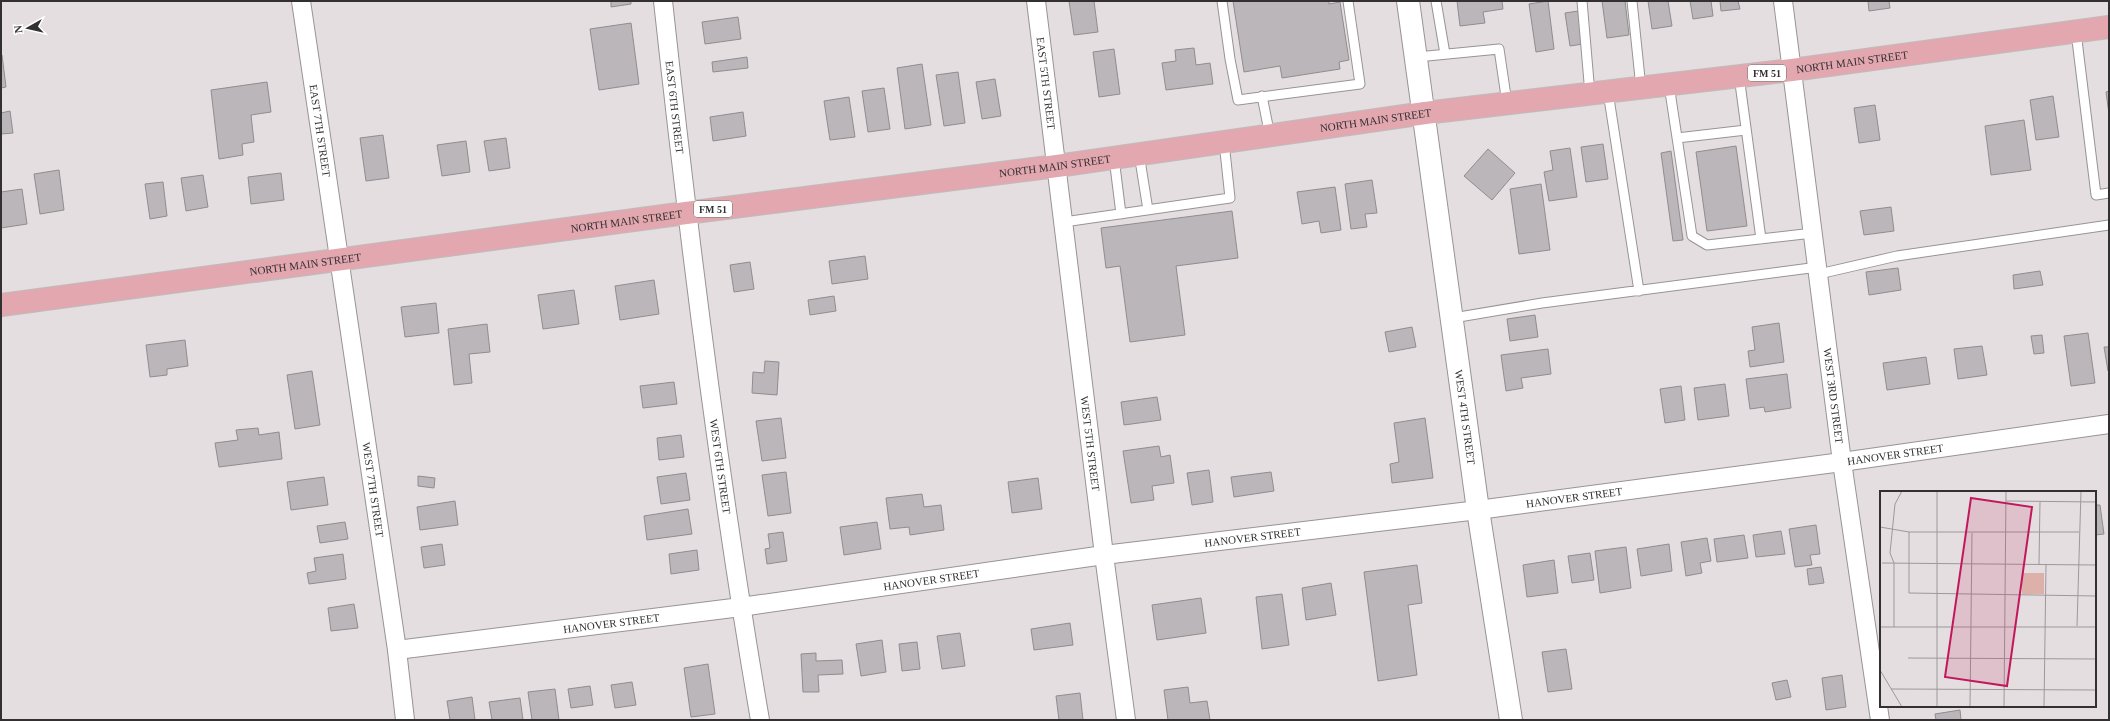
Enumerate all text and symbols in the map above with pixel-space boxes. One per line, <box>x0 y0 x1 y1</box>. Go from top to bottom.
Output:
north arrow <box>8 8 48 48</box>
text: N <box>12 25 25 34</box>
street label: EAST 5TH STREET <box>1034 36 1058 131</box>
street label: NORTH MAIN STREET <box>1795 48 1909 75</box>
street label: EAST 6TH STREET <box>664 60 686 155</box>
road number: FM 51 <box>1748 65 1786 81</box>
street label: EAST 7TH STREET <box>307 83 333 178</box>
street label: NORTH MAIN STREET <box>1319 106 1432 134</box>
street label: NORTH MAIN STREET <box>998 152 1112 179</box>
road number: FM 51 <box>694 201 732 217</box>
street label: NORTH MAIN STREET <box>570 208 683 234</box>
street label: NORTH MAIN STREET <box>249 251 362 278</box>
street label: WEST 3RD STREET <box>1821 347 1846 445</box>
street label: WEST 4TH STREET <box>1453 369 1478 466</box>
street label: WEST 5TH STREET <box>1079 395 1102 492</box>
street label: WEST 6TH STREET <box>708 418 733 515</box>
street label: WEST 7TH STREET <box>360 441 386 538</box>
street label: HANOVER STREET <box>1846 442 1944 467</box>
street label: HANOVER STREET <box>1525 485 1623 510</box>
inset map <box>1880 491 2096 707</box>
street label: HANOVER STREET <box>1204 525 1302 549</box>
street label: HANOVER STREET <box>883 567 981 593</box>
street label: HANOVER STREET <box>562 611 660 635</box>

